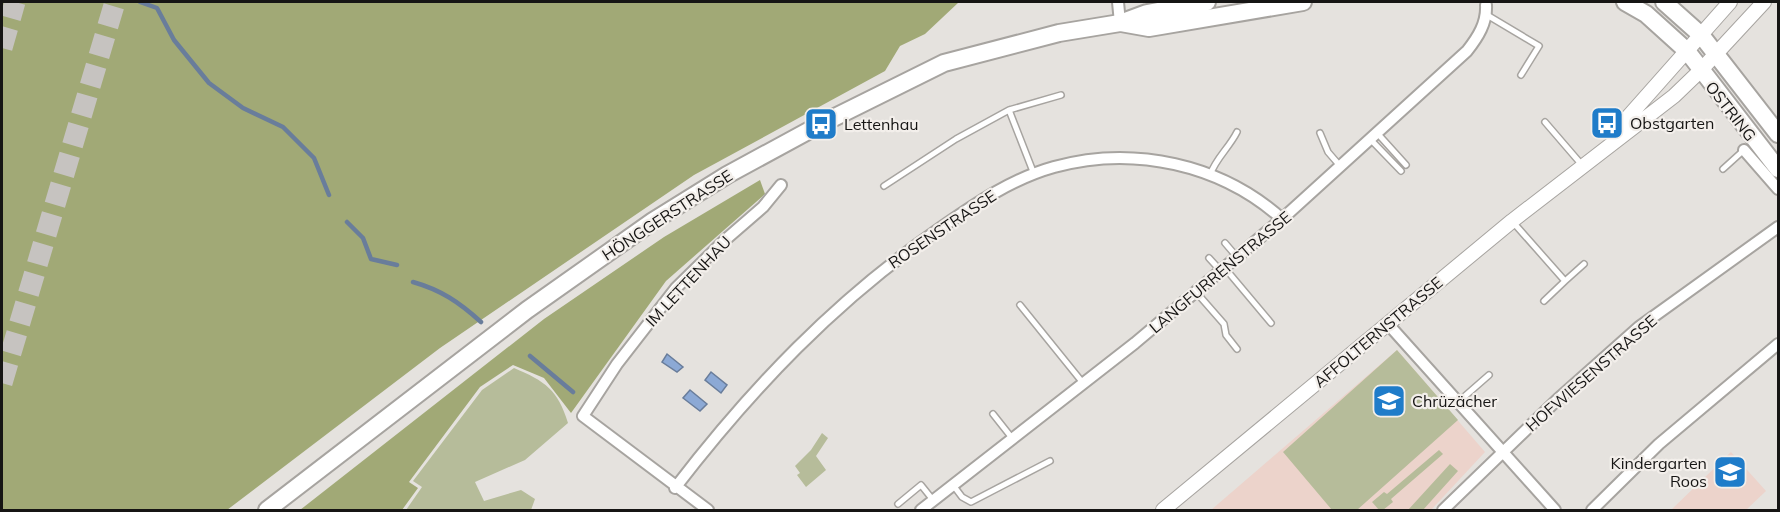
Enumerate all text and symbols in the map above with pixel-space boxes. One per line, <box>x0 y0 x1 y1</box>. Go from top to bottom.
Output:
street label: OSTRING <box>1701 77 1761 145</box>
bus stop icon: Obstgarten <box>1589 105 1625 141</box>
bus stop icon: Lettenhau <box>803 106 839 142</box>
place label: Obstgarten <box>1630 113 1714 133</box>
place label: Lettenhau <box>844 114 919 134</box>
street label: HÖNGGERSTRASSE <box>598 165 736 265</box>
street label: ROSENSTRASSE <box>884 185 1000 273</box>
street label: LANGFURRENSTRASSE <box>1145 207 1295 337</box>
street label: IM LETTENHAU <box>641 232 735 330</box>
street label: AFFOLTERNSTRASSE <box>1310 272 1446 392</box>
street label: HOFWIESENSTRASSE <box>1521 311 1661 435</box>
school or university icon: Chrüzächer <box>1371 383 1407 419</box>
place label: Chrüzächer <box>1412 391 1497 411</box>
place label: Kindergarten Roos <box>1611 453 1707 491</box>
school or university icon: Kindergarten Roos <box>1712 454 1748 490</box>

